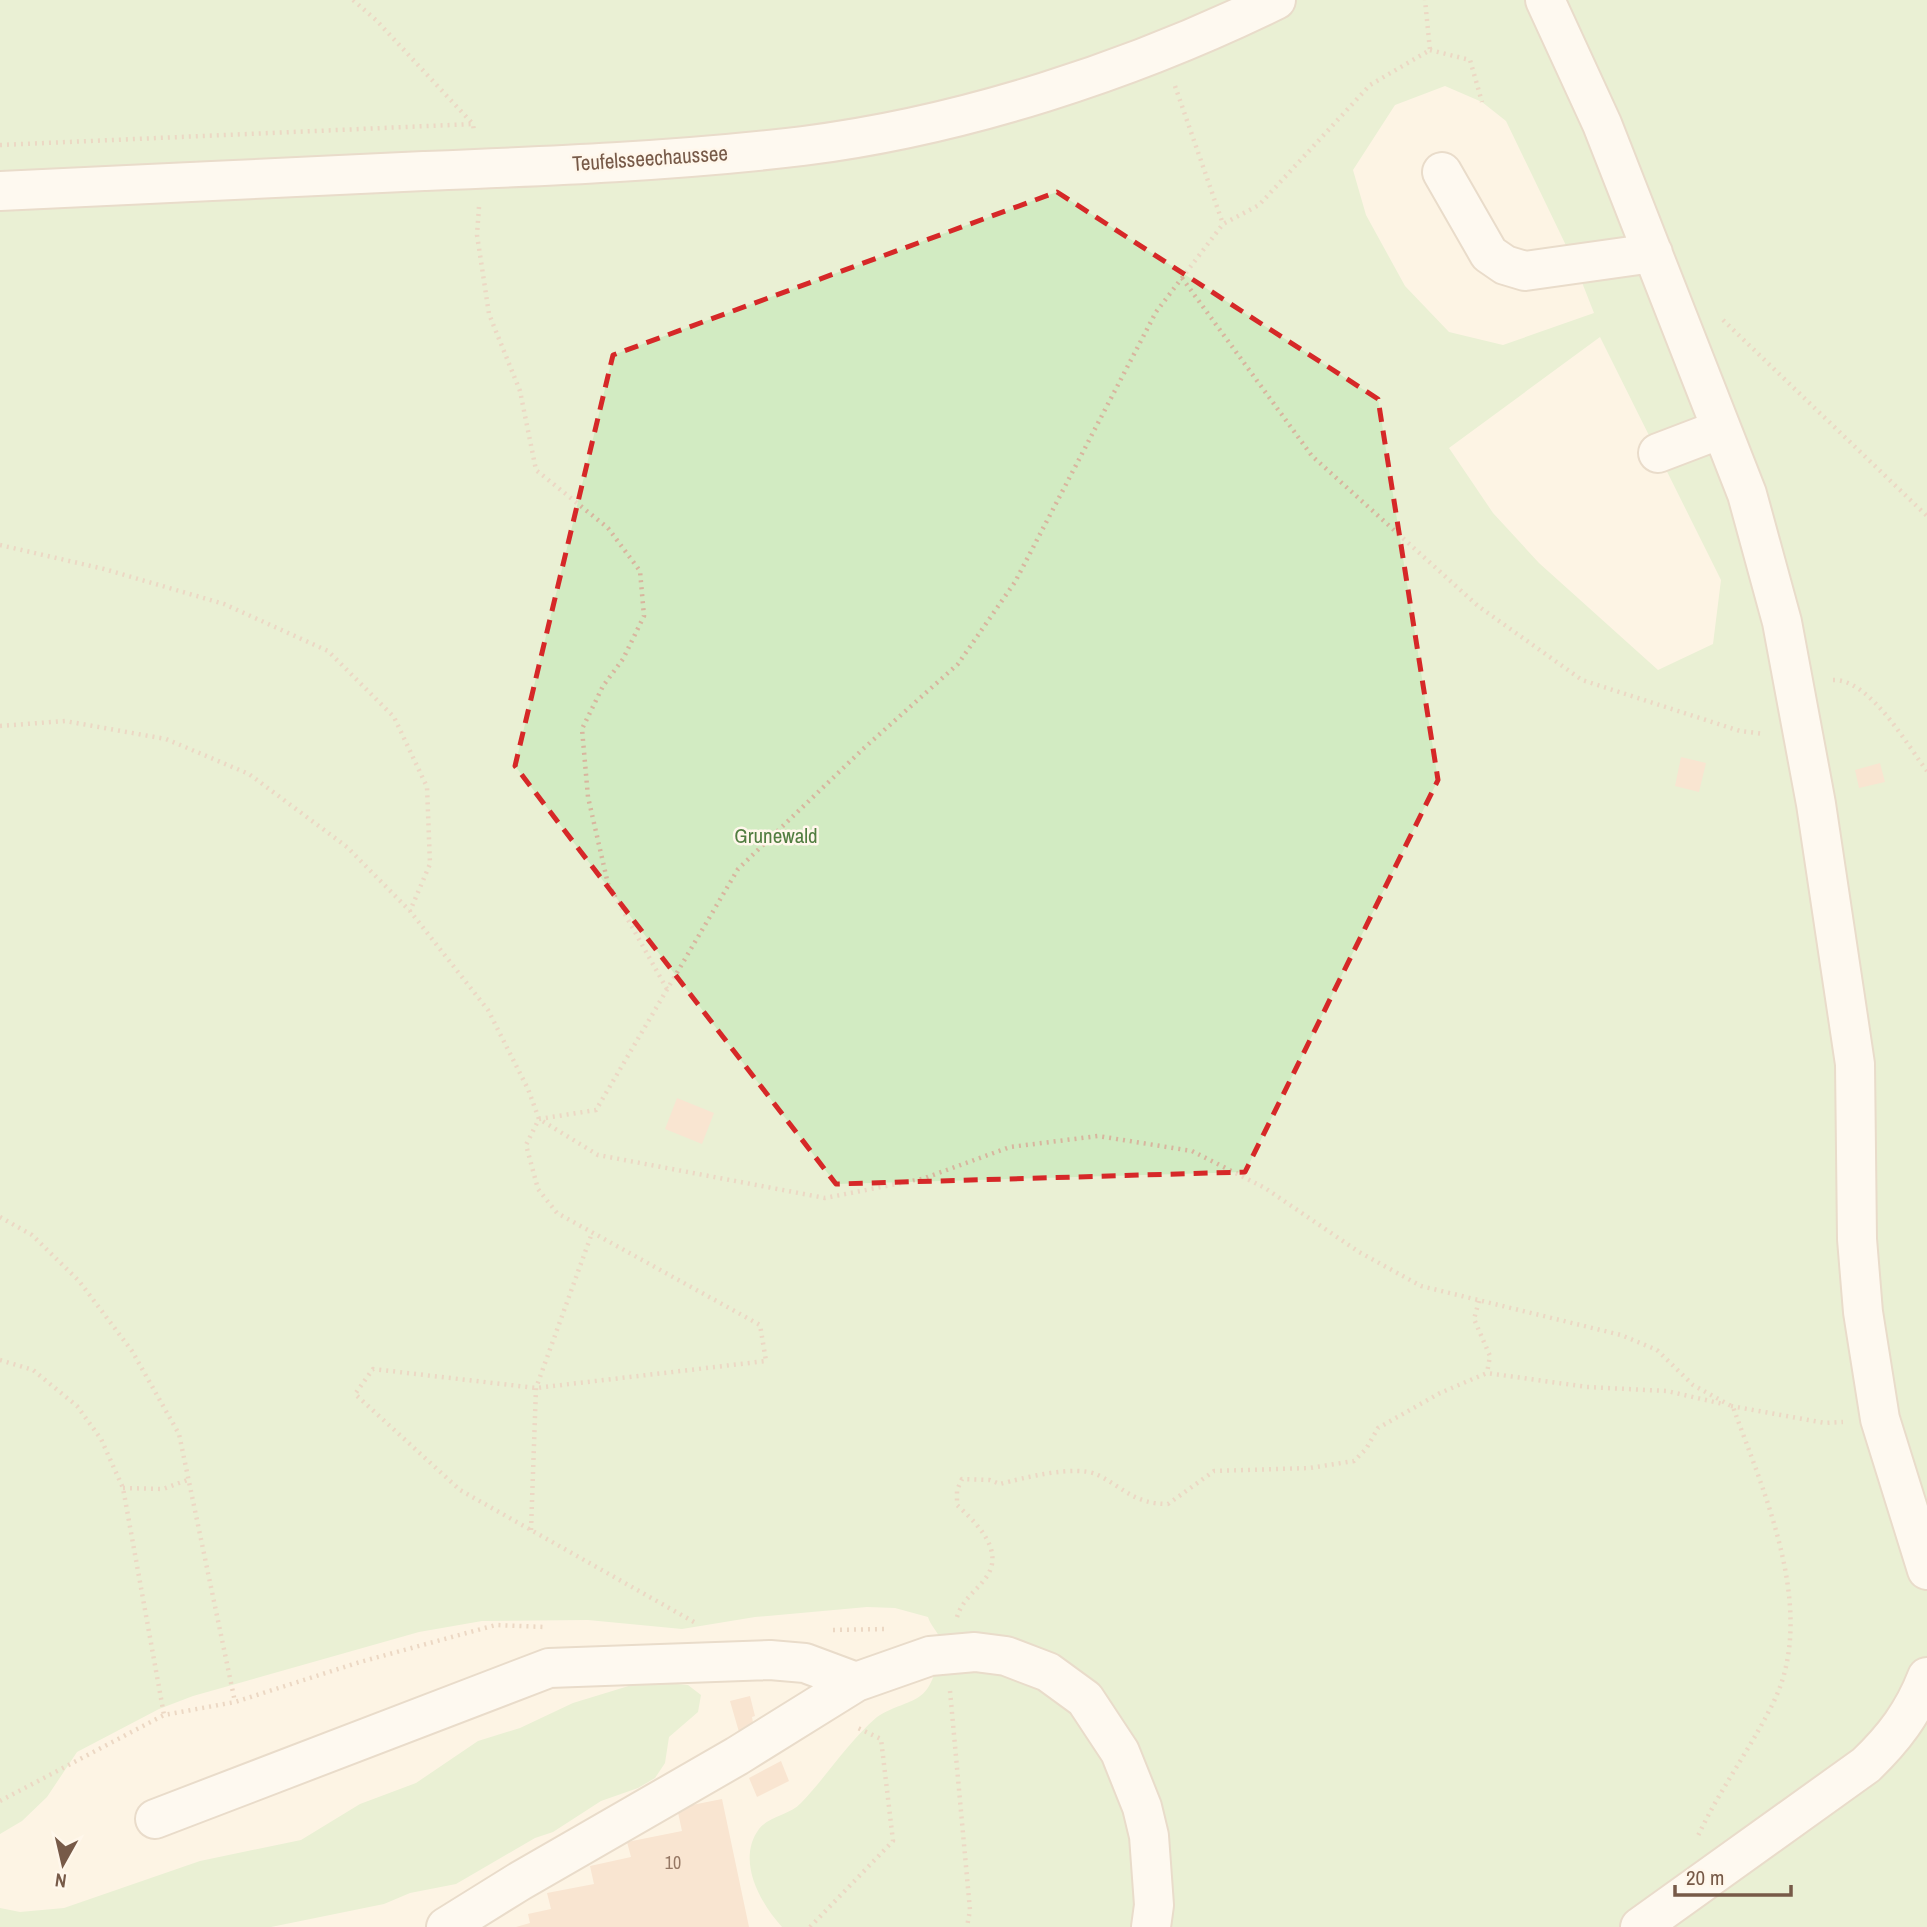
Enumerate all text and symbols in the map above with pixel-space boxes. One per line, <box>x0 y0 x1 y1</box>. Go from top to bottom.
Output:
street label: Teufelsseechaussee <box>571 138 729 178</box>
park label: Grunewald <box>734 821 818 850</box>
north arrow <box>28 1829 98 1899</box>
house number: 10 <box>665 1850 681 1875</box>
scale bar <box>1675 1854 1790 1898</box>
text: 20 m <box>1686 1863 1724 1892</box>
text: N <box>53 1867 68 1894</box>

